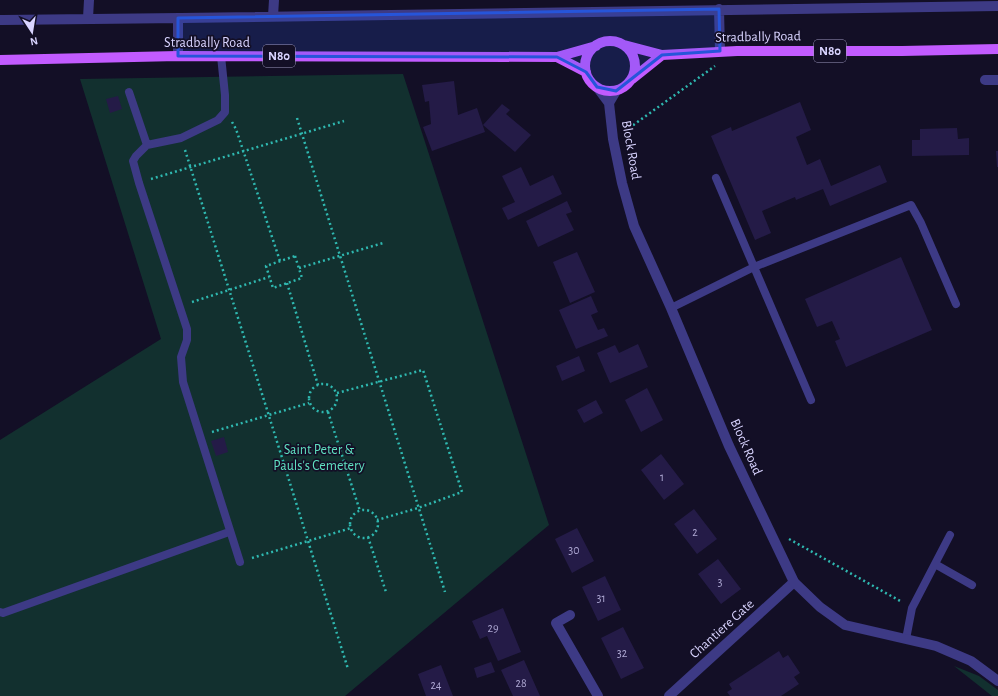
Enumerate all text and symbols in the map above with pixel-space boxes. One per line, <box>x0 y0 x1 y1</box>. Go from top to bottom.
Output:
north arrow <box>12 12 52 52</box>
street label: Stradbally Road <box>715 29 801 45</box>
text: N <box>29 35 39 47</box>
street label: Stradbally Road <box>164 36 250 50</box>
road number: N80 <box>814 40 846 62</box>
road number: N80 <box>263 45 295 67</box>
street label: Block Road <box>619 119 643 181</box>
street label: Block Road <box>727 417 765 477</box>
park label: Saint Peter & Pauls's Cemetery <box>273 443 365 473</box>
house number: 1 <box>660 471 664 483</box>
house number: 2 <box>692 526 698 538</box>
house number: 30 <box>568 544 580 556</box>
house number: 3 <box>718 576 723 588</box>
house number: 31 <box>596 592 606 604</box>
street label: Chantiere Gate <box>687 597 757 661</box>
house number: 29 <box>487 622 499 634</box>
house number: 32 <box>617 647 628 659</box>
house number: 28 <box>515 677 527 689</box>
house number: 24 <box>430 679 442 691</box>

